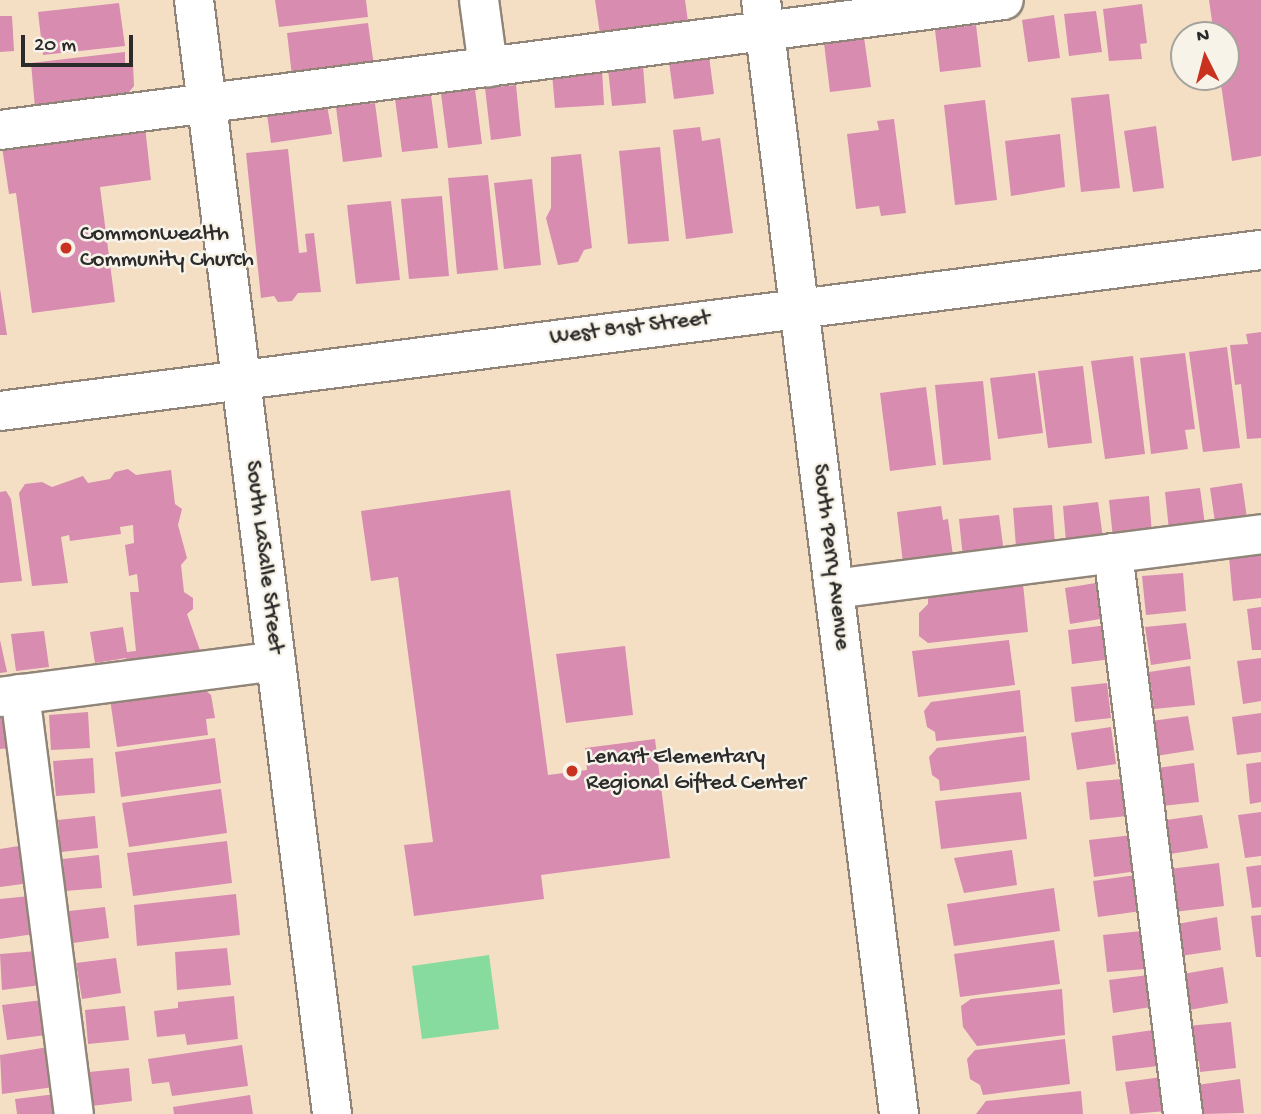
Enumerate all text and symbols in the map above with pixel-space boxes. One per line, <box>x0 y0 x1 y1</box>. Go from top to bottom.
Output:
scale bar <box>24 21 136 65</box>
north arrow <box>1170 21 1240 91</box>
text: N <box>1196 25 1210 49</box>
text: 20 m <box>34 34 76 59</box>
place label: Commonwealth Community Church <box>80 221 254 275</box>
marker: Commonwealth Community Church <box>58 240 74 256</box>
street label: West 81st Street <box>548 305 712 353</box>
street label: South LaSalle Street <box>237 459 289 655</box>
street label: South Perry Avenue <box>805 462 855 652</box>
place label: Lenart Elementary Regional Gifted Center <box>586 744 806 798</box>
marker: Lenart Elementary Regional Gifted Center <box>564 763 580 779</box>

